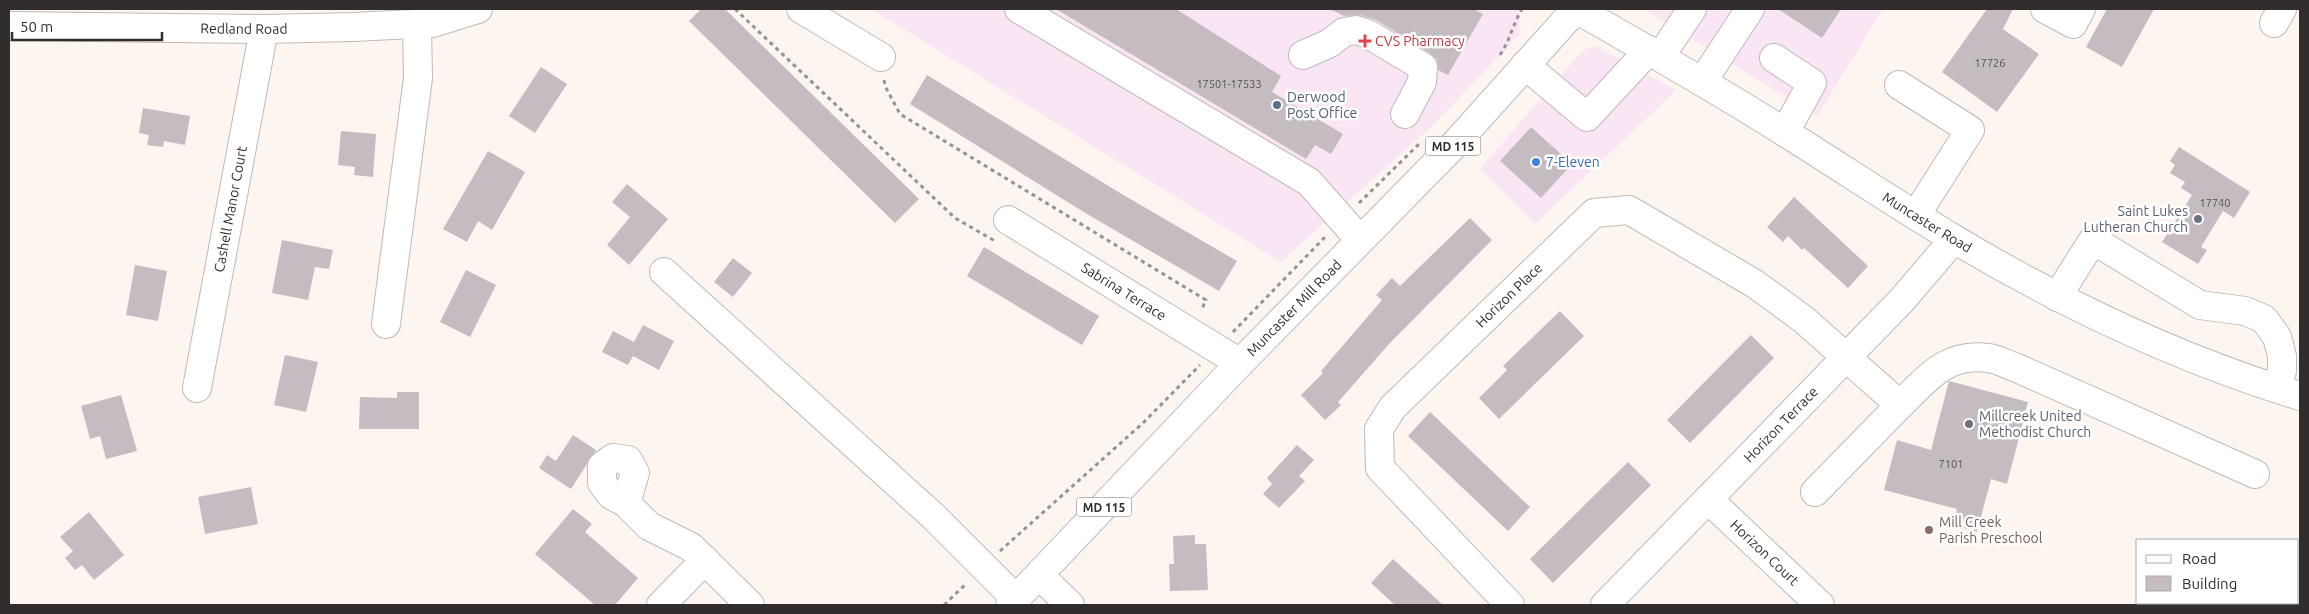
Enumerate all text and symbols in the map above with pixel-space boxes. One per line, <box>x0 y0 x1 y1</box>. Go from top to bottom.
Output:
scale bar <box>12 10 162 42</box>
text: 50 m <box>20 18 53 35</box>
street label: Redland Road <box>200 20 288 37</box>
place label: CVS Pharmacy <box>1375 33 1465 49</box>
marker: CVS Pharmacy <box>1359 35 1371 47</box>
house number: 17726 <box>1974 57 2006 69</box>
house number: 17501-17533 <box>1196 78 1262 90</box>
place label: Derwood Post Office <box>1287 89 1357 121</box>
marker: Derwood Post Office <box>1271 99 1283 111</box>
road number: MD 115 <box>1426 136 1480 156</box>
street label: Cashell Manor Court <box>211 144 250 273</box>
place label: 7-Eleven <box>1546 154 1600 170</box>
marker: 7-Eleven <box>1530 156 1542 168</box>
street label: Muncaster Road <box>1880 189 1975 256</box>
house number: 17740 <box>2199 197 2231 209</box>
place label: Saint Lukes Lutheran Church <box>2084 203 2188 235</box>
marker: Saint Lukes Lutheran Church <box>2192 213 2204 225</box>
street label: Muncaster Mill Road <box>1243 257 1345 359</box>
street label: Sabrina Terrace <box>1078 259 1169 324</box>
street label: Horizon Place <box>1472 260 1545 331</box>
street label: Horizon Terrace <box>1740 383 1821 466</box>
place label: Millcreek United Methodist Church <box>1979 408 2091 440</box>
marker: Millcreek United Methodist Church <box>1963 418 1975 430</box>
house number: 7101 <box>1939 458 1963 470</box>
road number: MD 115 <box>1076 498 1132 516</box>
place label: Mill Creek Parish Preschool <box>1939 514 2043 546</box>
street label: Horizon Court <box>1727 517 1802 589</box>
marker: Mill Creek Parish Preschool <box>1923 524 1935 536</box>
legend <box>2136 539 2299 604</box>
text: Road <box>2182 550 2217 567</box>
text: Building <box>2182 575 2237 592</box>

